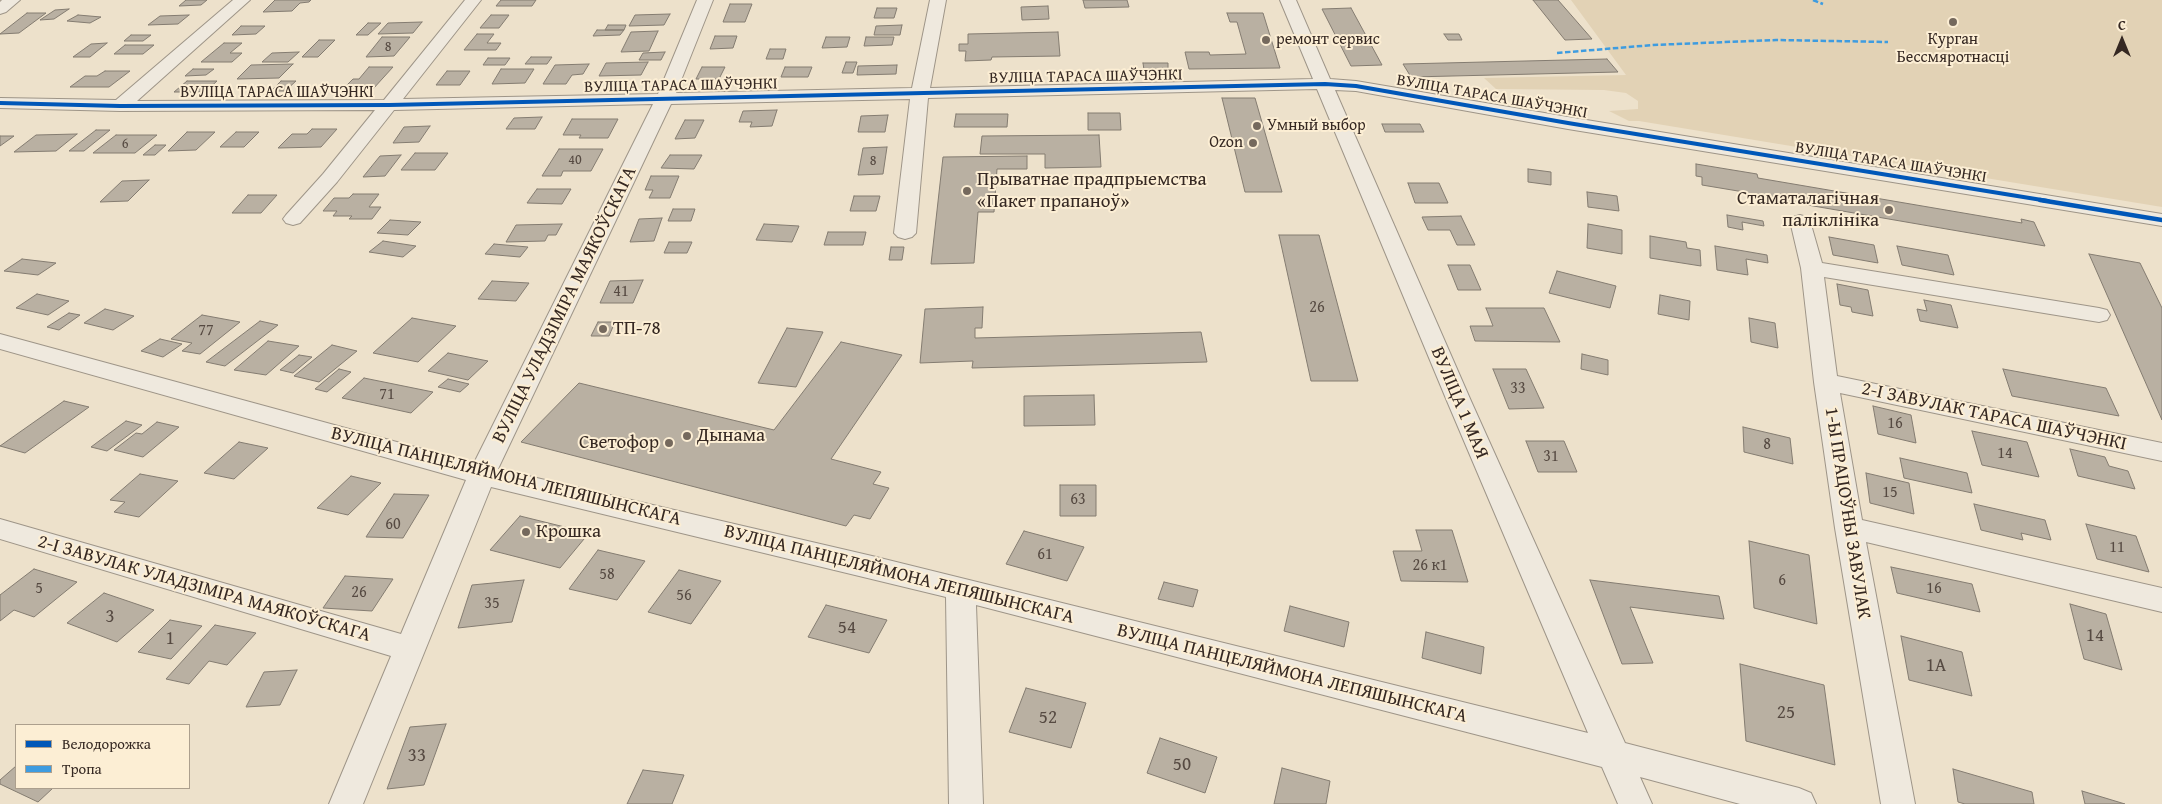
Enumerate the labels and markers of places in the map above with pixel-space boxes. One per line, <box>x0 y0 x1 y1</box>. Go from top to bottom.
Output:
marker: Курган Бессмяротнасці <box>1947 16 1959 28</box>
place label: ремонт сервис <box>1276 30 1380 50</box>
place label: Курган Бессмяротнасці <box>1897 30 2009 68</box>
marker: ремонт сервис <box>1260 34 1272 46</box>
place label: Умный выбор <box>1267 116 1366 136</box>
marker: Умный выбор <box>1251 120 1263 132</box>
place label: Ozon <box>1209 133 1243 153</box>
marker: Ozon <box>1247 137 1259 149</box>
place label: Прыватнае прадпрыемства «Пакет прапаноў» <box>977 169 1206 213</box>
marker: Прыватнае прадпрыемства «Пакет прапаноў» <box>961 185 973 197</box>
place label: Стаматалагічная паліклініка <box>1737 188 1879 232</box>
marker: Стаматалагічная паліклініка <box>1883 204 1895 216</box>
place label: ТП-78 <box>613 318 661 340</box>
marker: ТП-78 <box>597 323 609 335</box>
place label: Дынама <box>697 425 765 447</box>
marker: Дынама <box>681 430 693 442</box>
place label: Светофор <box>579 432 659 454</box>
marker: Светофор <box>663 437 675 449</box>
place label: Крошка <box>536 521 601 543</box>
marker: Крошка <box>520 526 532 538</box>

